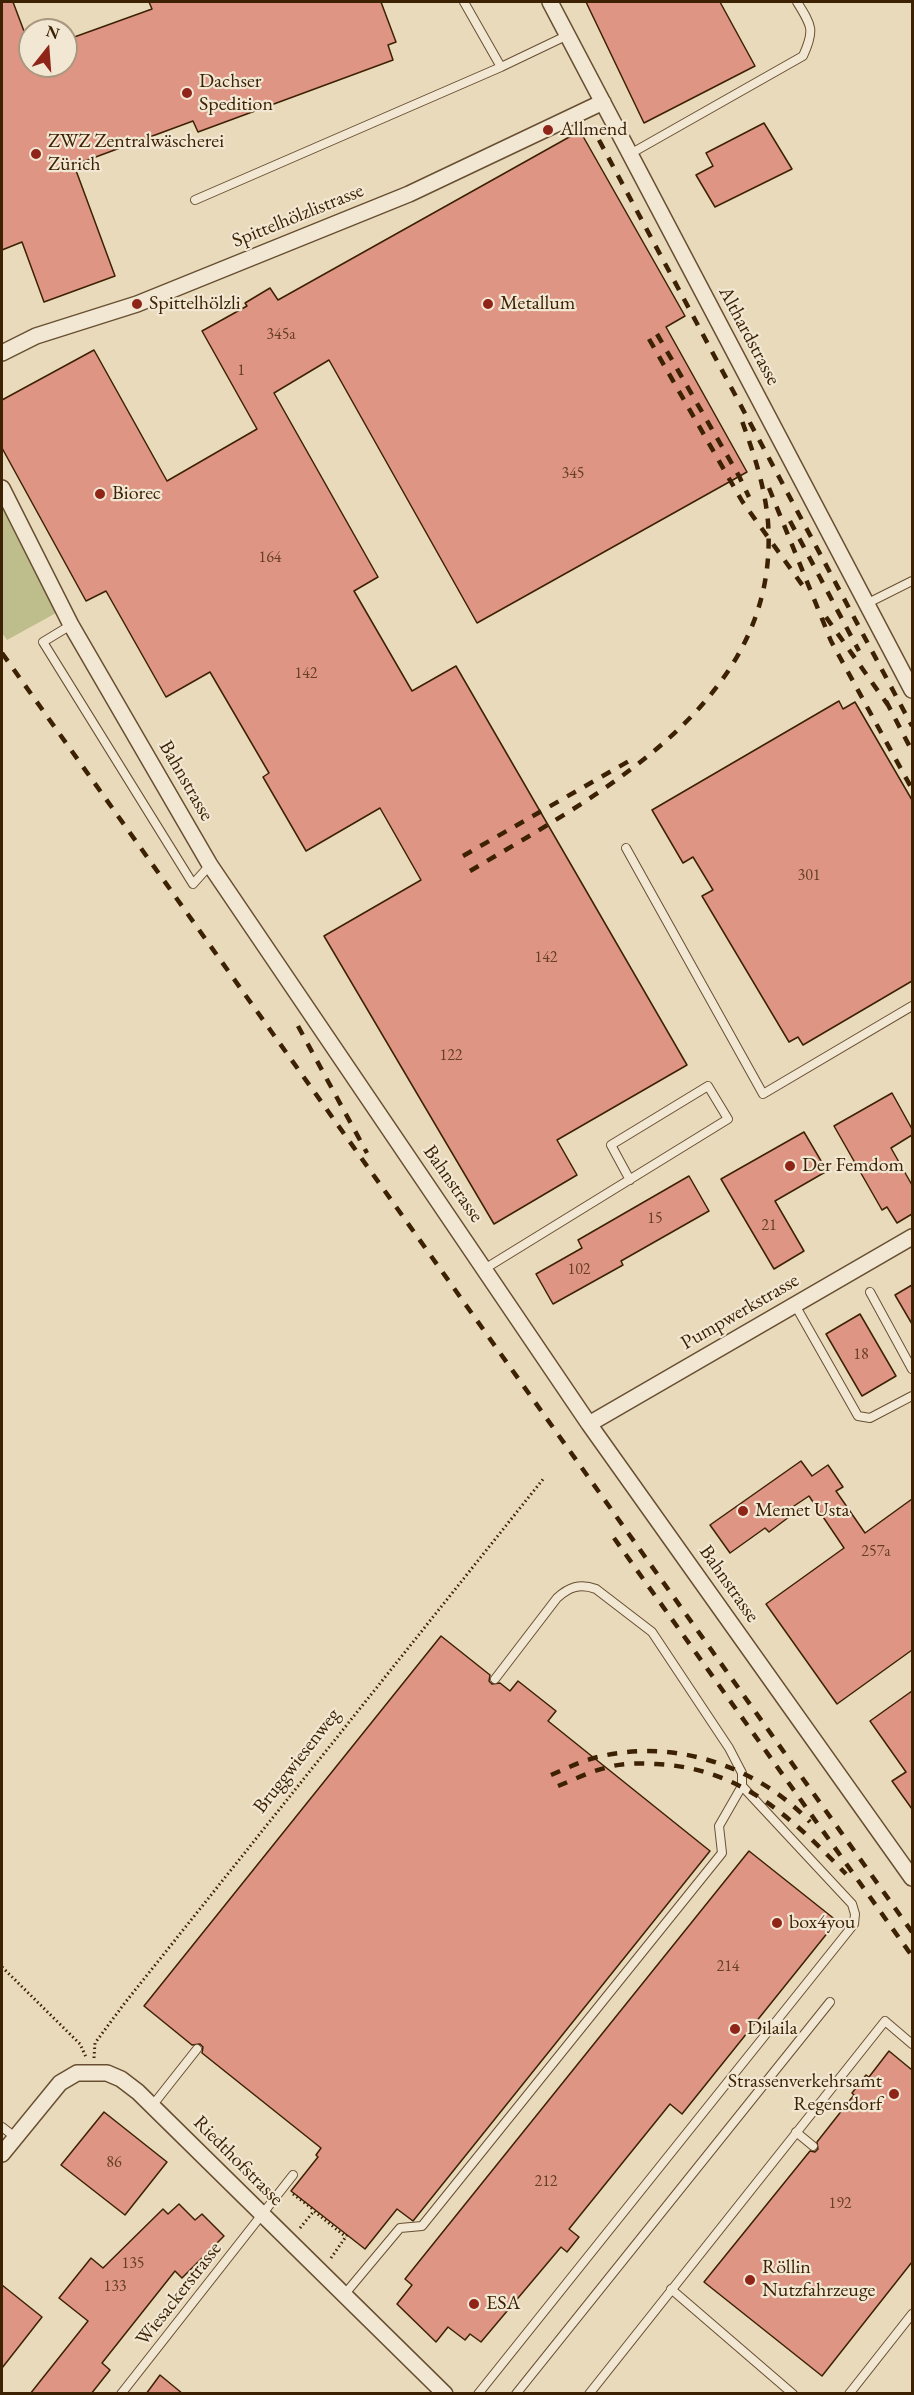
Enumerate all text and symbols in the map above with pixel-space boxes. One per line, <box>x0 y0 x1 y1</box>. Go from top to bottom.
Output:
north arrow <box>18 18 78 78</box>
text: N <box>44 20 62 44</box>
place label: Dachser Spedition <box>199 70 273 117</box>
marker: Dachser Spedition <box>180 86 194 100</box>
place label: Allmend <box>560 118 627 142</box>
marker: Allmend <box>541 123 555 137</box>
place label: ZWZ Zentralwäscherei Zürich <box>48 130 224 177</box>
marker: ZWZ Zentralwäscherei Zürich <box>29 147 43 161</box>
street label: Spittelhölzlistrasse <box>229 179 367 253</box>
street label: Althardstrasse <box>713 283 785 389</box>
place label: Spittelhölzli <box>149 292 241 316</box>
place label: Metallum <box>500 292 575 316</box>
marker: Spittelhölzli <box>130 297 144 311</box>
marker: Metallum <box>481 297 495 311</box>
house number: 345a <box>266 325 296 345</box>
house number: 1 <box>237 361 245 381</box>
house number: 345 <box>561 464 585 484</box>
place label: Biorec <box>112 482 161 506</box>
marker: Biorec <box>93 487 107 501</box>
house number: 164 <box>258 548 282 568</box>
house number: 142 <box>294 664 318 684</box>
street label: Bahnstrasse <box>153 737 219 825</box>
house number: 301 <box>797 866 821 886</box>
house number: 142 <box>534 948 558 968</box>
house number: 122 <box>439 1046 463 1066</box>
street label: Bahnstrasse <box>418 1141 488 1227</box>
place label: Der Femdom <box>802 1154 904 1178</box>
marker: Der Femdom <box>783 1159 797 1173</box>
house number: 15 <box>647 1209 663 1229</box>
house number: 21 <box>761 1216 777 1236</box>
house number: 102 <box>567 1260 591 1280</box>
street label: Pumpwerkstrasse <box>677 1269 803 1355</box>
house number: 18 <box>853 1345 869 1365</box>
place label: Memet Usta <box>755 1499 850 1523</box>
marker: Memet Usta <box>736 1504 750 1518</box>
street label: Bahnstrasse <box>694 1541 764 1627</box>
house number: 257a <box>861 1542 891 1562</box>
street label: Bruggwiesenweg <box>249 1704 345 1818</box>
place label: box4you <box>789 1911 855 1935</box>
marker: box4you <box>770 1916 784 1930</box>
house number: 214 <box>716 1957 740 1977</box>
place label: Dilaila <box>747 2017 797 2041</box>
marker: Dilaila <box>728 2022 742 2036</box>
place label: Strassenverkehrsamt Regensdorf <box>728 2070 882 2117</box>
marker: Strassenverkehrsamt Regensdorf <box>887 2087 901 2101</box>
street label: Riedthofstrasse <box>188 2111 288 2211</box>
house number: 86 <box>106 2153 122 2173</box>
house number: 212 <box>534 2172 558 2192</box>
house number: 192 <box>828 2194 852 2214</box>
street label: Wiesackerstrasse <box>131 2237 227 2351</box>
house number: 135 <box>121 2254 145 2274</box>
place label: Röllin Nutzfahrzeuge <box>762 2256 875 2303</box>
marker: Röllin Nutzfahrzeuge <box>743 2273 757 2287</box>
house number: 133 <box>103 2277 127 2297</box>
place label: ESA <box>486 2292 520 2316</box>
marker: ESA <box>467 2297 481 2311</box>

